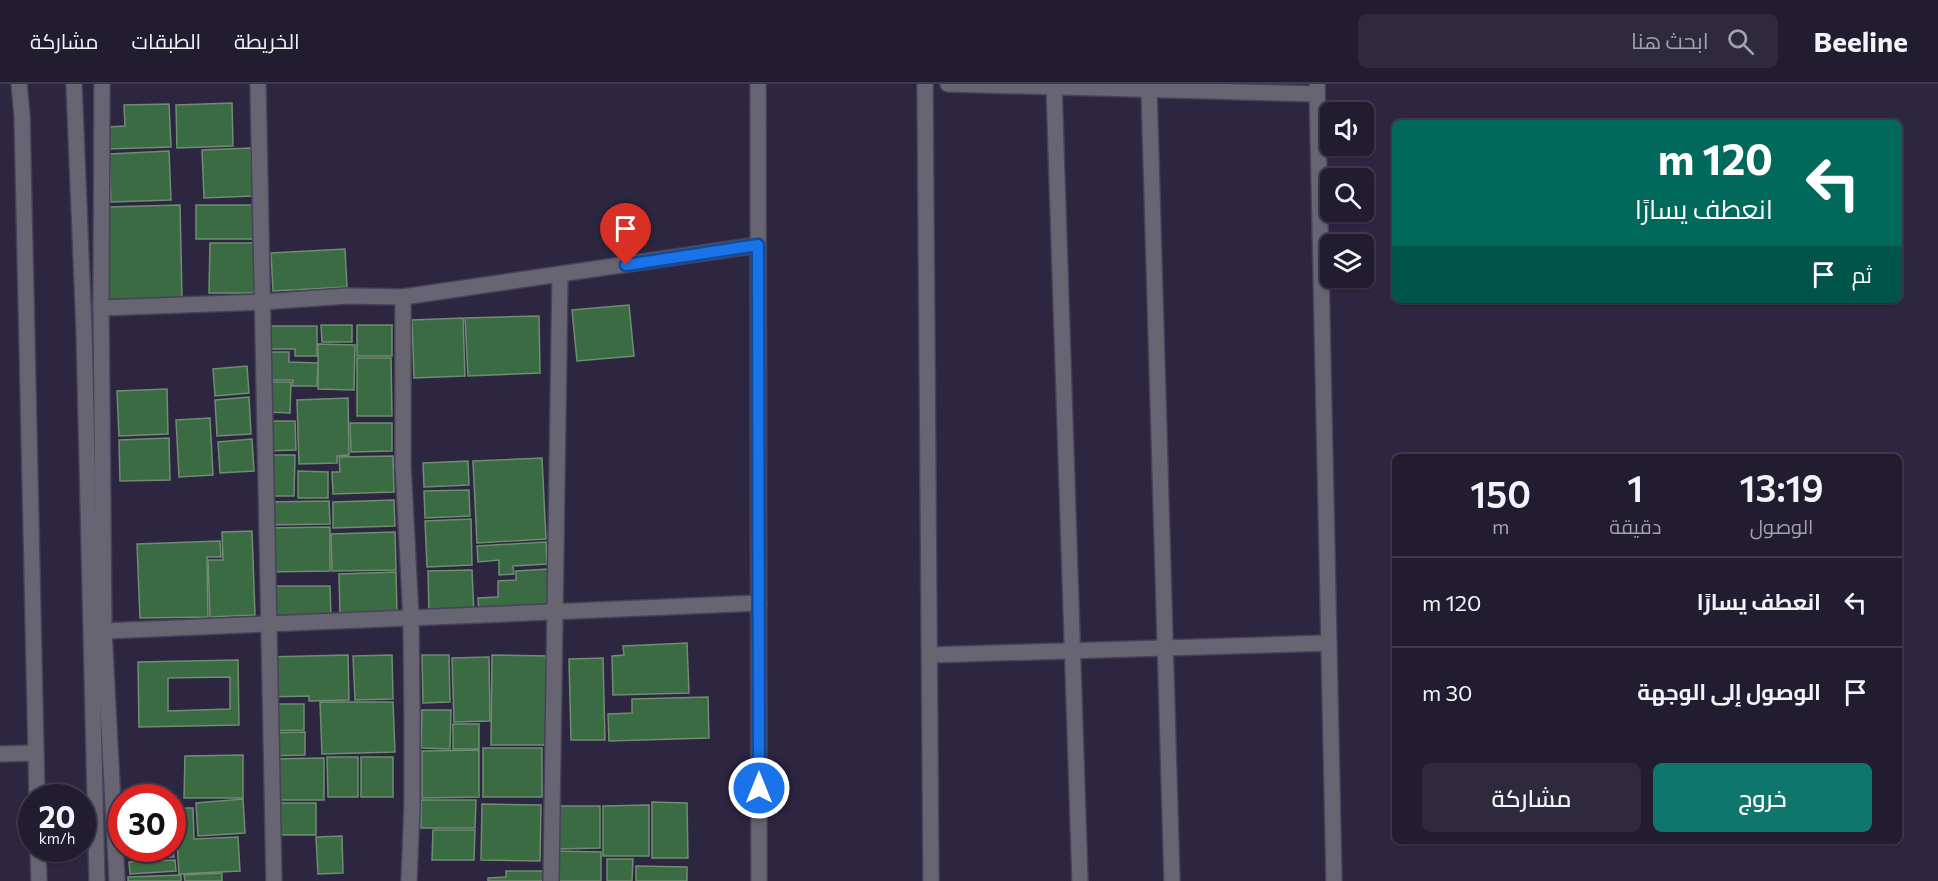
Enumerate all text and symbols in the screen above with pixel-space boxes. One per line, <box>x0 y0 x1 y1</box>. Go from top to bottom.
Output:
search box <box>1358 14 1778 68</box>
text: Beeline <box>1814 24 1908 58</box>
icon: search <box>1724 25 1757 58</box>
text: ابحث هنا <box>1631 27 1709 54</box>
text: مشاركة <box>30 28 99 53</box>
text: الطبقات <box>132 28 201 53</box>
text: الخريطة <box>234 28 300 53</box>
map controls <box>1320 102 1374 288</box>
button: sound <box>1320 102 1374 156</box>
text: 120 m <box>1658 132 1773 184</box>
icon: left <box>1794 144 1872 222</box>
button: search <box>1320 168 1374 222</box>
text: انعطف يسارًا <box>1635 192 1773 225</box>
pin <box>600 203 651 265</box>
icon: arrive <box>609 212 642 245</box>
button: layers <box>1320 234 1374 288</box>
icon: arrive <box>1807 258 1840 291</box>
text: ثم <box>1852 261 1872 288</box>
text: 1 <box>1627 465 1643 509</box>
text: 13:19 <box>1740 465 1824 509</box>
text: 150 <box>1470 471 1531 515</box>
text: m <box>1492 514 1509 538</box>
text: دقيقة <box>1609 514 1661 538</box>
text: الوصول <box>1750 514 1814 538</box>
icon: left <box>1839 586 1872 619</box>
text: انعطف يسارًا <box>1697 588 1821 615</box>
text: 120 m <box>1422 589 1481 616</box>
icon: arrive <box>1839 676 1872 709</box>
text: الوصول إلى الوجهة <box>1637 678 1821 705</box>
text: 30 m <box>1422 679 1472 706</box>
position arrow <box>727 756 791 820</box>
button: مشاركة <box>1422 763 1641 832</box>
button: خروج <box>1653 763 1872 832</box>
speed limit sign: 30 <box>108 784 186 862</box>
text: 20 <box>39 797 75 834</box>
text: km/h <box>39 829 75 847</box>

